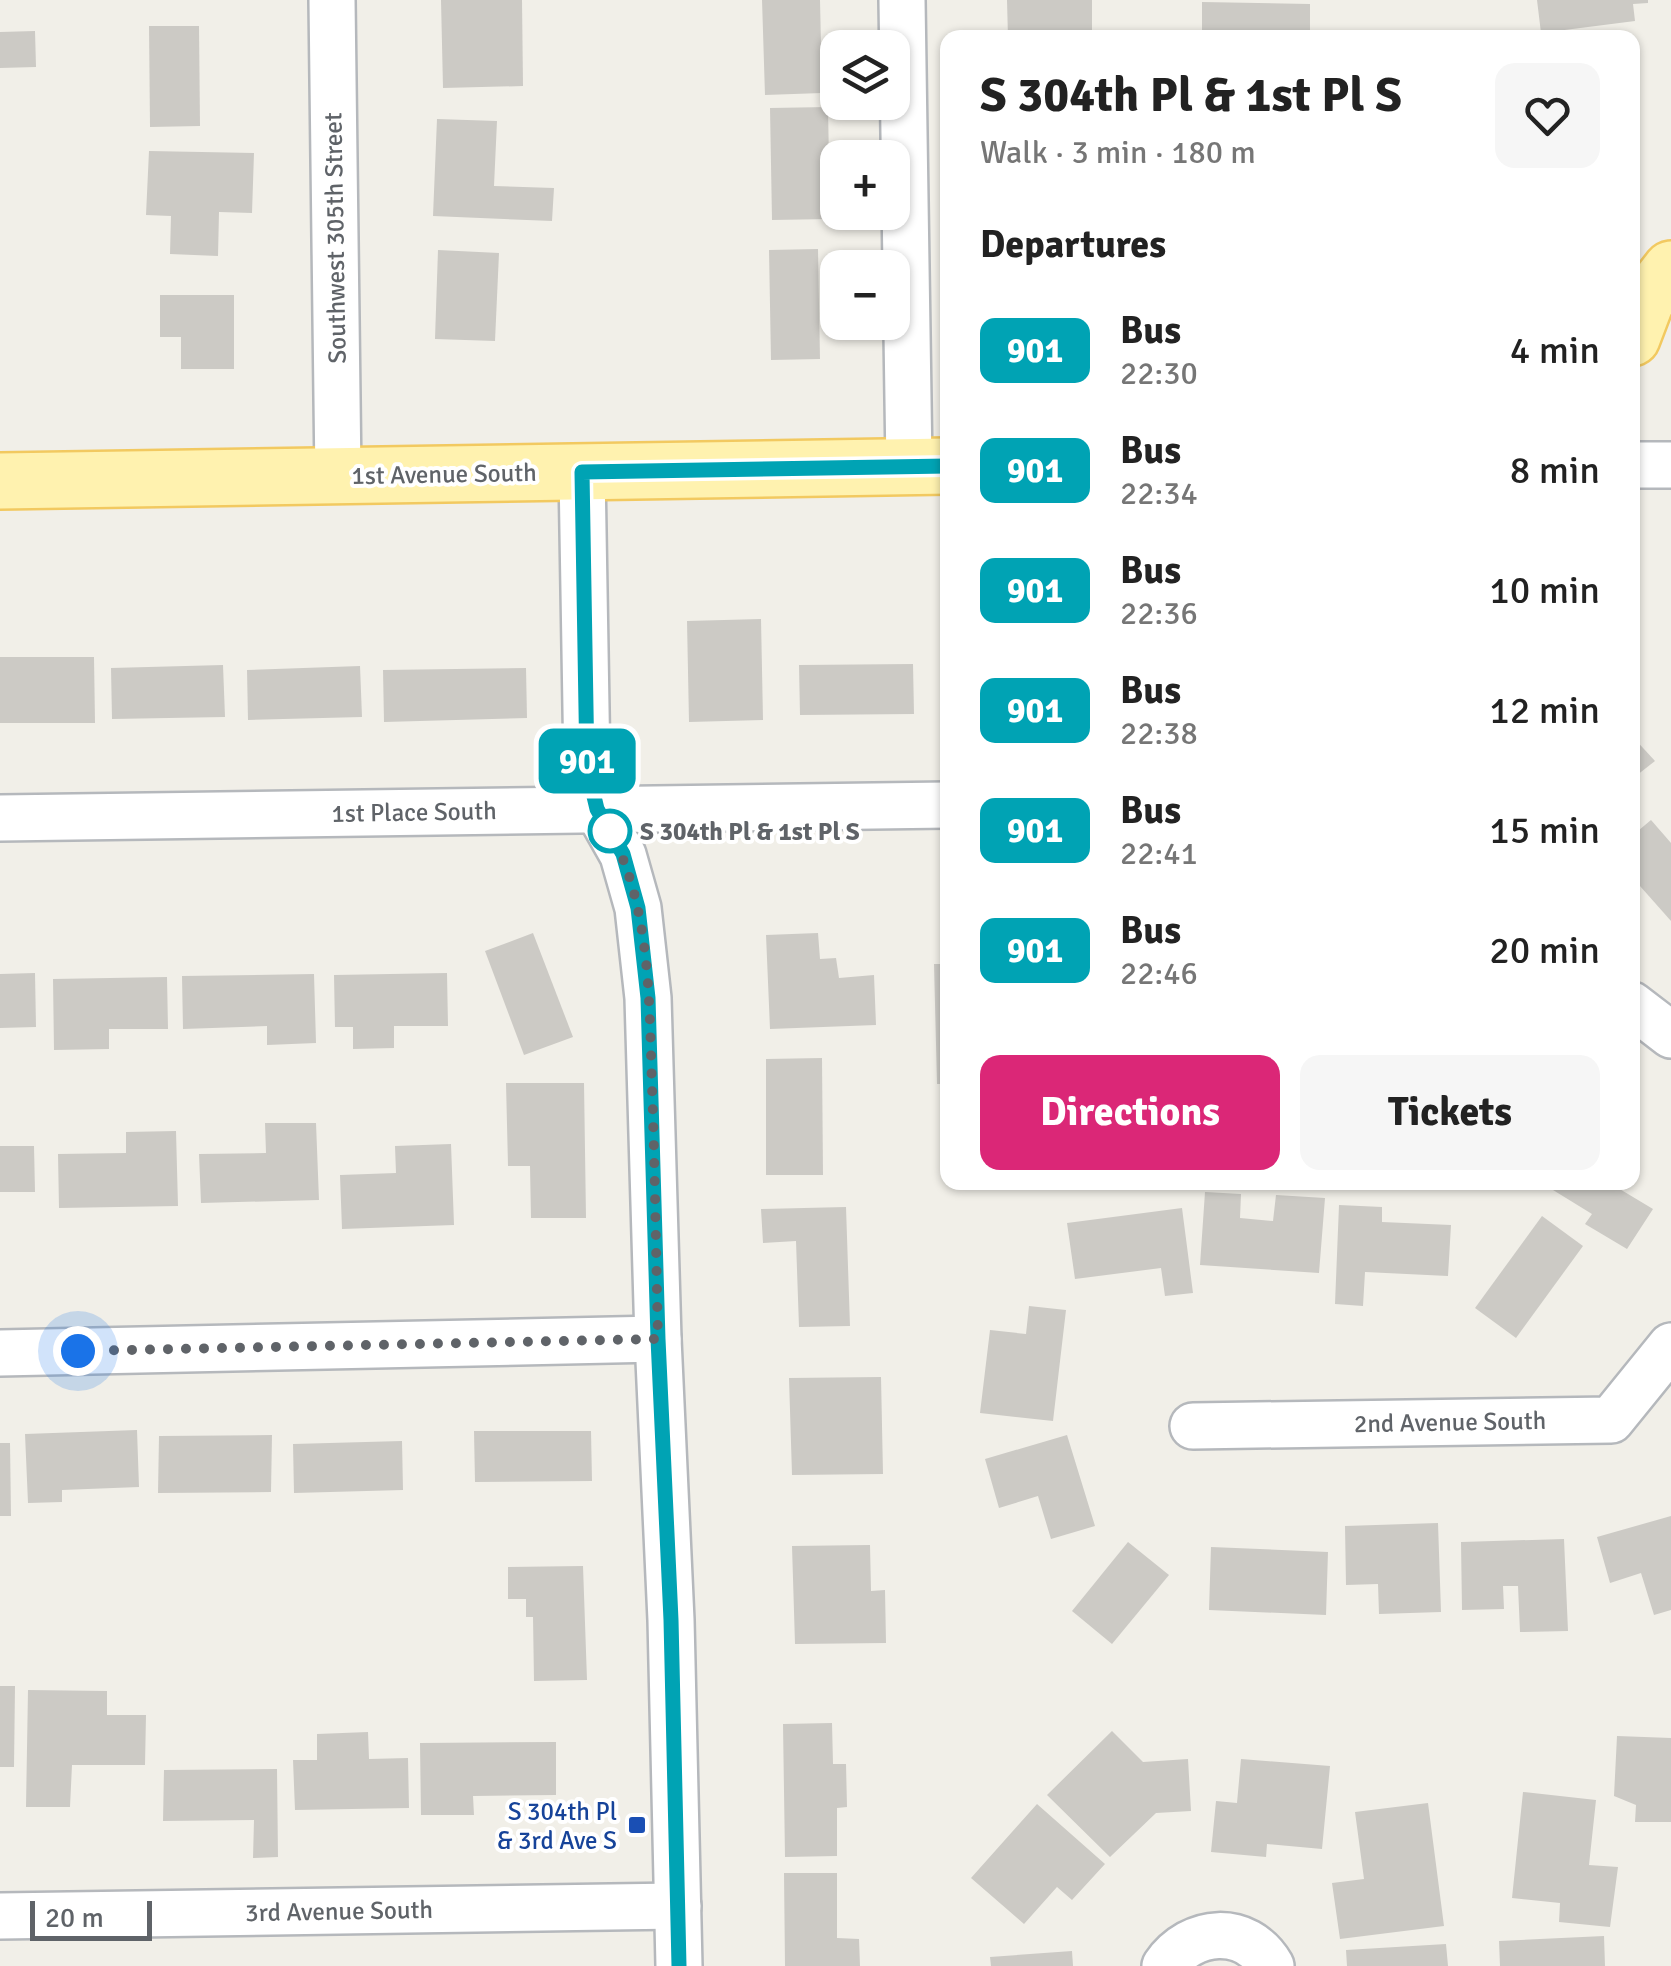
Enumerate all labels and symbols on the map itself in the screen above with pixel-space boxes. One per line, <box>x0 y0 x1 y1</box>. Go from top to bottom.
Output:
street label: Southwest 305th Street <box>317 112 353 364</box>
street label: 1st Avenue South <box>351 457 537 491</box>
line badge: 901 <box>530 728 644 794</box>
street label: 1st Place South <box>331 795 497 829</box>
marker: S 304th Pl & 1st Pl S <box>589 810 631 852</box>
place label: S 304th Pl & 1st Pl S <box>640 816 860 847</box>
your location <box>53 1326 103 1376</box>
street label: 2nd Avenue South <box>1353 1405 1547 1439</box>
place label: S 304th Pl & 3rd Ave S <box>497 1796 617 1856</box>
marker: S 304th Pl & 3rd Ave S <box>626 1814 648 1836</box>
street label: 3rd Avenue South <box>245 1894 433 1928</box>
scale bar <box>30 1896 152 1940</box>

